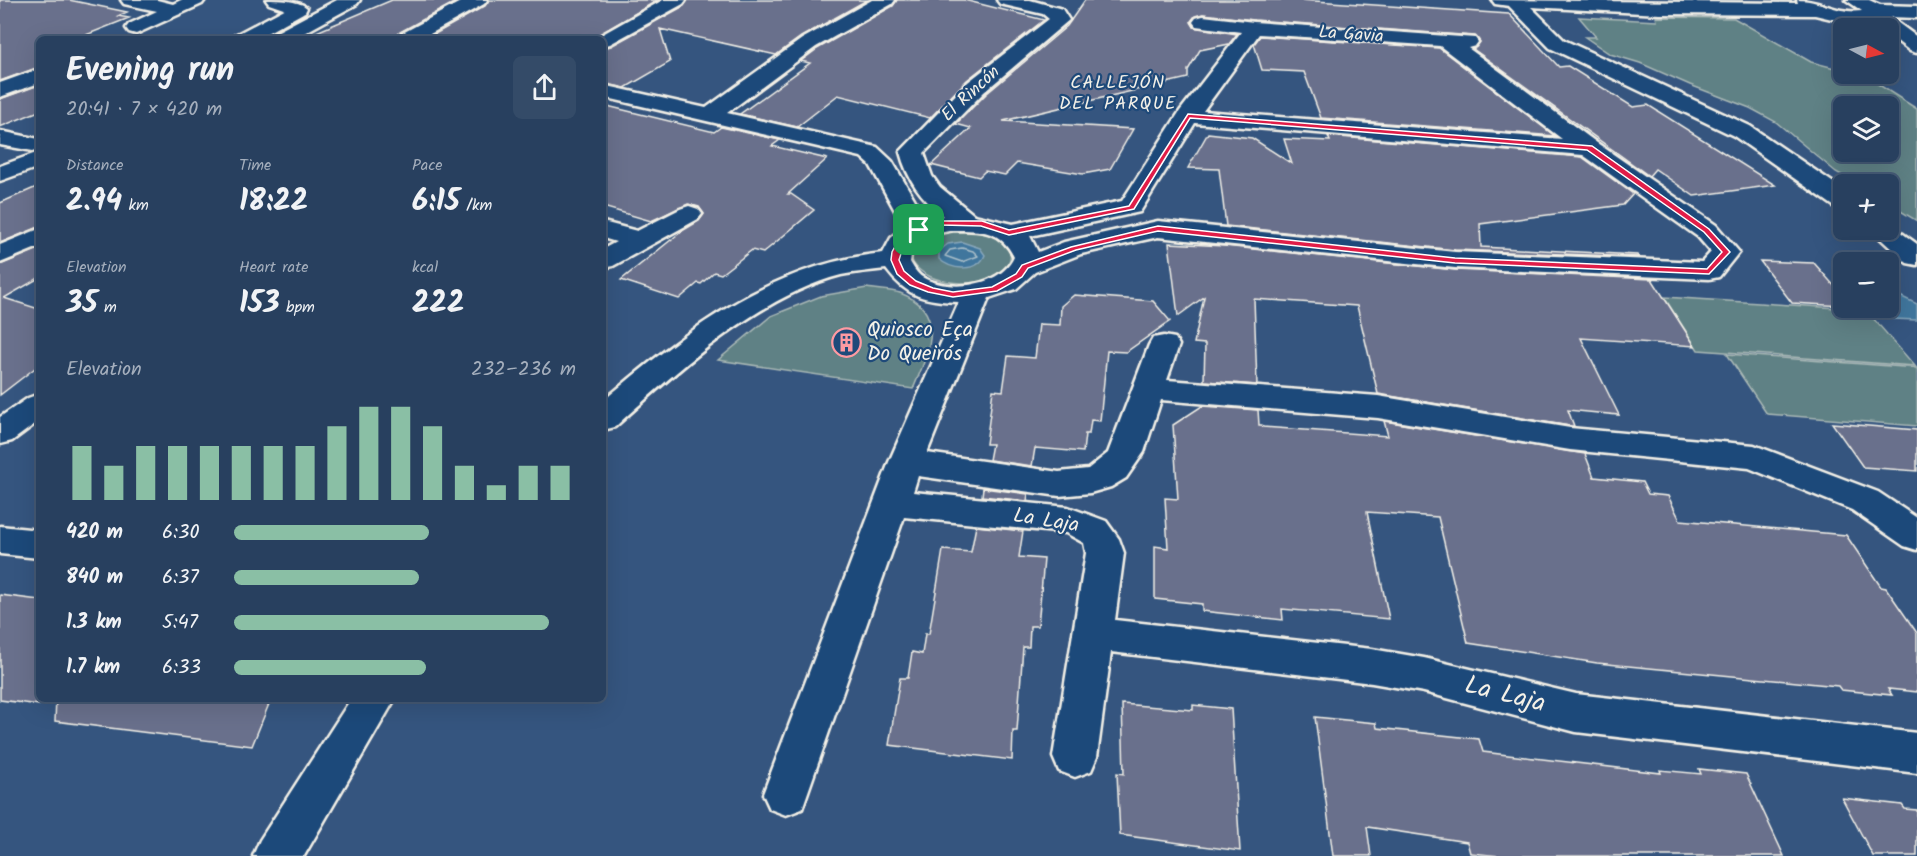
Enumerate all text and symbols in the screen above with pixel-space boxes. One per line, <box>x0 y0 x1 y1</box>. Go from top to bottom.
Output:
street label: La Gavia <box>1317 18 1385 52</box>
north arrow <box>1833 18 1899 84</box>
map controls <box>1833 18 1899 318</box>
text: Evening run <box>66 45 234 98</box>
button: share <box>513 56 576 119</box>
street label: El Rincón <box>935 59 1007 129</box>
district label: CALLEJÓN DEL PARQUE <box>1059 69 1177 119</box>
text: 20:41 · 7 × 420 m <box>66 94 222 126</box>
button: layers <box>1833 96 1899 162</box>
text: Distance <box>66 153 124 178</box>
text: Time <box>239 153 271 178</box>
text: Pace <box>412 153 443 178</box>
button: + <box>1833 174 1899 240</box>
text: 2.94 <box>66 178 122 226</box>
text: 18:22 <box>239 178 308 226</box>
text: 6:15 <box>412 178 460 226</box>
text: km <box>122 193 149 218</box>
text: /km <box>460 193 492 218</box>
pin <box>893 204 944 255</box>
icon: arrive <box>902 213 935 246</box>
button: − <box>1833 252 1899 318</box>
text: Elevation <box>66 255 127 280</box>
text: Heart rate <box>239 255 309 280</box>
text: kcal <box>412 255 438 280</box>
text: 35 <box>66 280 98 328</box>
text: 153 <box>239 280 280 328</box>
text: 222 <box>412 280 464 328</box>
text: m <box>98 295 117 320</box>
text: bpm <box>280 295 315 320</box>
place label: Quiosco Eça Do Queirós <box>867 314 973 371</box>
building icon: Quiosco Eça Do Queirós <box>830 326 862 358</box>
text: Elevation <box>66 354 142 386</box>
text: 232–236 m <box>471 354 576 386</box>
street label: La Laja <box>1011 500 1081 542</box>
text: 420 m <box>66 517 123 549</box>
text: 6:30 <box>162 517 199 549</box>
text: 840 m <box>66 562 123 594</box>
text: 6:37 <box>162 562 199 594</box>
text: 1.3 km <box>66 607 122 639</box>
text: 5:47 <box>162 607 198 639</box>
text: 1.7 km <box>66 652 120 684</box>
text: 6:33 <box>162 652 201 684</box>
street label: La Laja <box>1460 665 1550 725</box>

